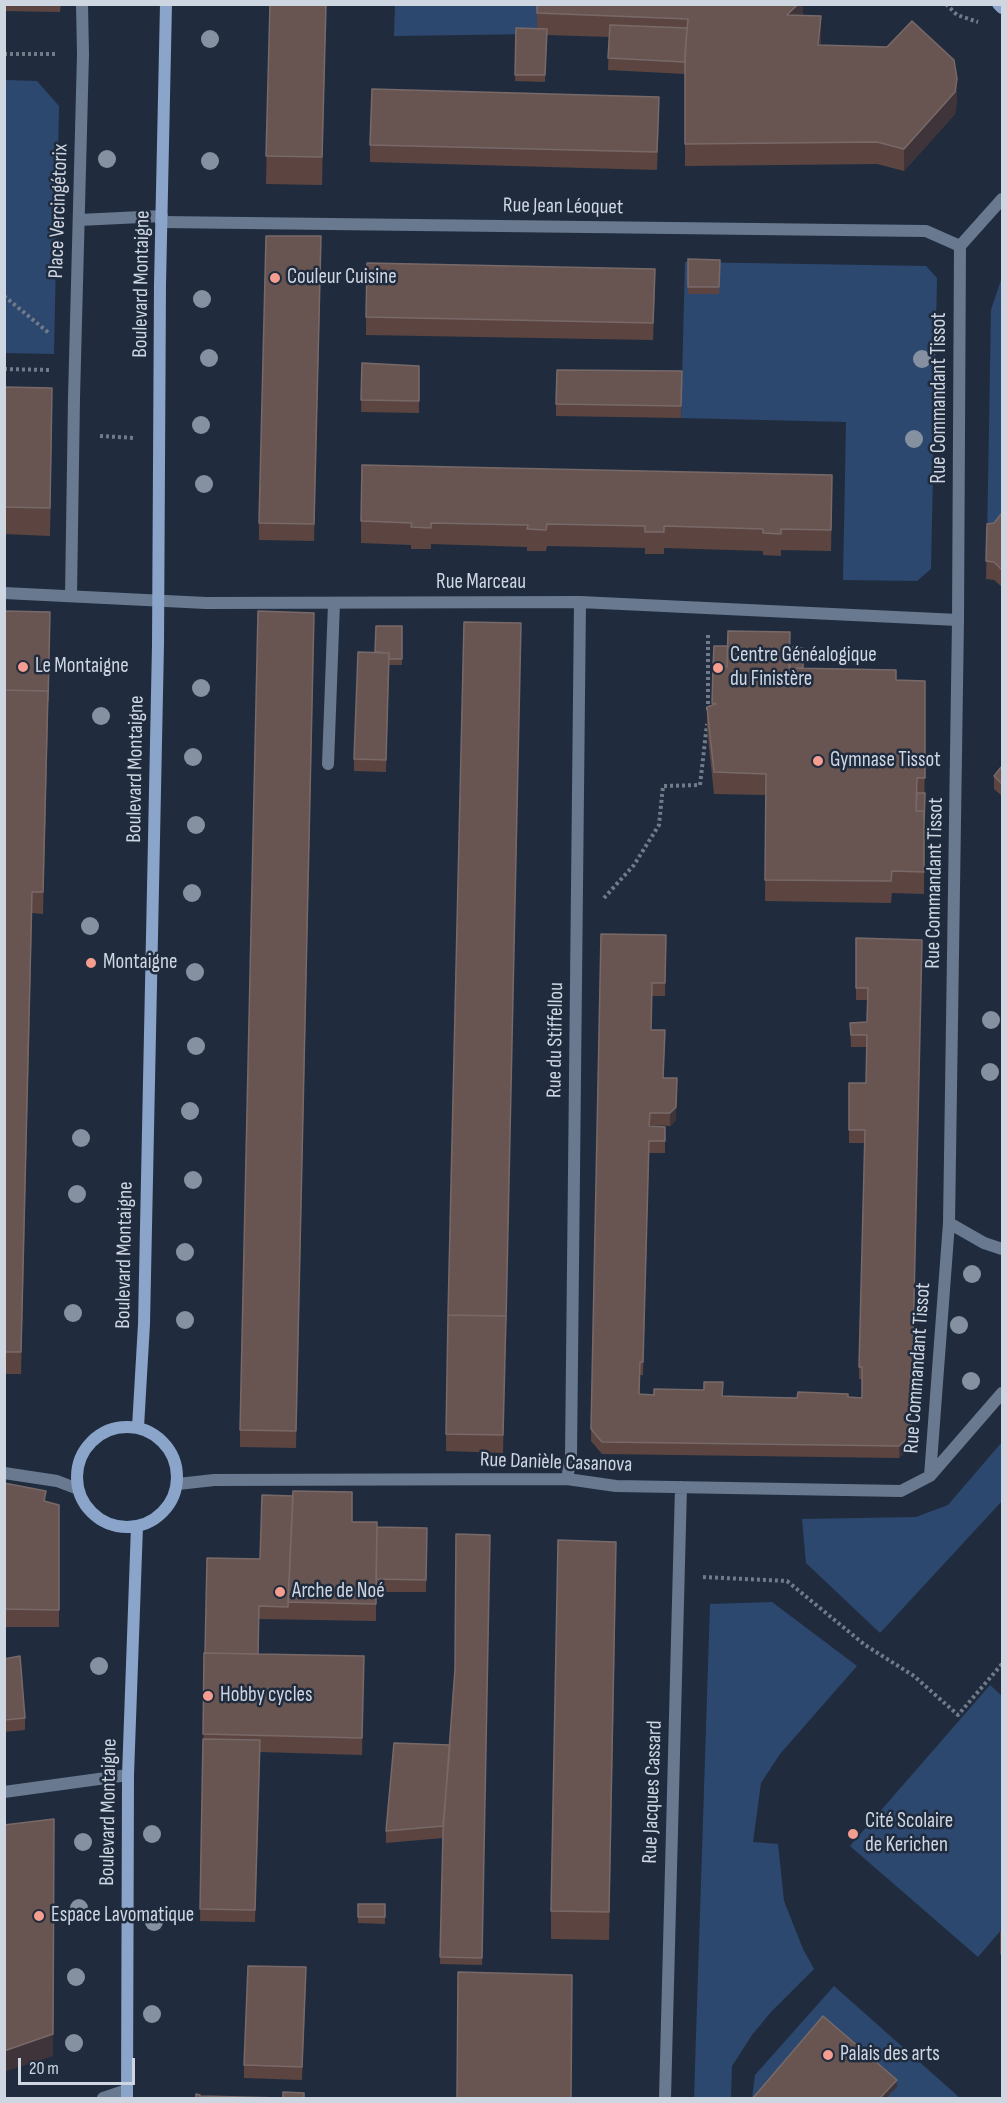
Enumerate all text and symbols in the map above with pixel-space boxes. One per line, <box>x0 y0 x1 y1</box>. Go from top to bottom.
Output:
street label: Place Vercingétorix <box>44 143 74 279</box>
street label: Rue Jean Léoquet <box>503 193 623 221</box>
street label: Boulevard Montaigne <box>128 210 156 358</box>
place label: Couleur Cuisine <box>287 265 397 291</box>
marker: Couleur Cuisine <box>268 271 282 285</box>
street label: Rue Commandant Tissot <box>927 312 953 484</box>
street label: Rue Marceau <box>436 570 526 596</box>
place label: Centre Généalogique du Finistère <box>730 643 877 693</box>
place label: Le Montaigne <box>35 654 129 680</box>
marker: Le Montaigne <box>16 660 30 674</box>
marker: Centre Généalogique du Finistère <box>711 661 725 675</box>
street label: Boulevard Montaigne <box>122 695 150 843</box>
place label: Gymnase Tissot <box>830 748 941 774</box>
marker: Gymnase Tissot <box>811 754 825 768</box>
street label: Rue Commandant Tissot <box>921 797 949 969</box>
place label: Montaigne <box>103 950 177 976</box>
marker: Montaigne <box>84 956 98 970</box>
street label: Rue du Stiffellou <box>542 982 570 1098</box>
street label: Boulevard Montaigne <box>111 1181 139 1329</box>
street label: Rue Commandant Tissot <box>899 1282 937 1454</box>
street label: Rue Danièle Casanova <box>479 1448 633 1478</box>
place label: Arche de Noé <box>292 1579 385 1605</box>
marker: Arche de Noé <box>273 1585 287 1599</box>
place label: Hobby cycles <box>220 1683 313 1709</box>
marker: Hobby cycles <box>201 1689 215 1703</box>
street label: Rue Jacques Cassard <box>638 1720 668 1864</box>
street label: Boulevard Montaigne <box>95 1738 123 1886</box>
place label: Cité Scolaire de Kerichen <box>865 1809 953 1859</box>
marker: Cité Scolaire de Kerichen <box>846 1827 860 1841</box>
place label: Espace Lavomatique <box>51 1903 194 1929</box>
marker: Espace Lavomatique <box>32 1909 46 1923</box>
place label: Palais des arts <box>840 2042 940 2068</box>
scale bar <box>21 2046 138 2084</box>
marker: Palais des arts <box>821 2048 835 2062</box>
text: 20 m <box>29 2058 59 2079</box>

